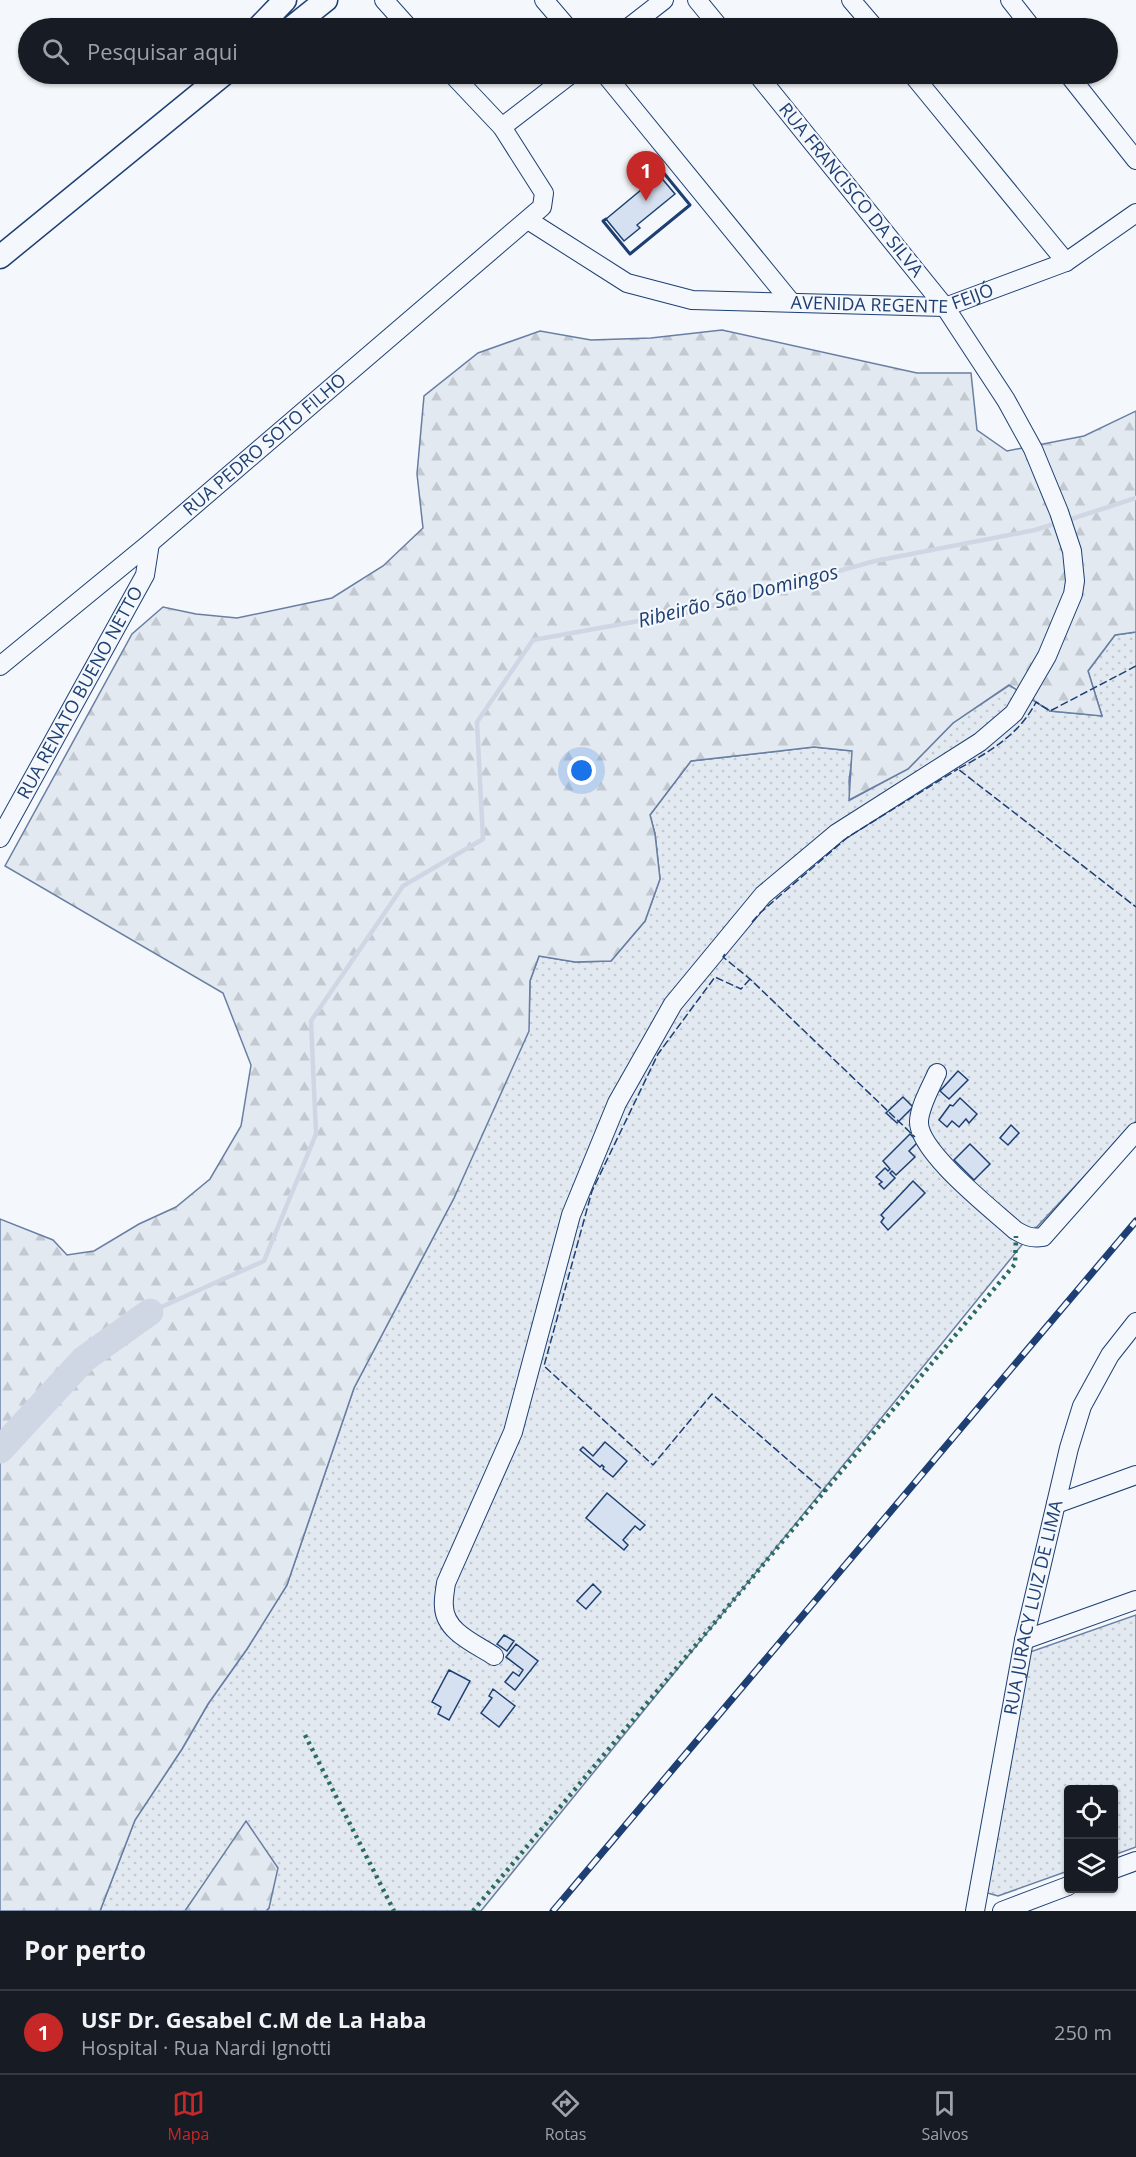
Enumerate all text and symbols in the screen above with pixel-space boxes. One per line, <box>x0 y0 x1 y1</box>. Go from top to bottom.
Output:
search box <box>18 18 1118 84</box>
icon: search <box>39 35 72 68</box>
text: Pesquisar aqui <box>87 36 238 66</box>
street label: RUA FRANCISCO DA SILVA <box>774 97 930 282</box>
pin: 1 <box>626 152 666 201</box>
street label: AVENIDA REGENTE FEIJÓ <box>790 277 997 318</box>
street label: RUA PEDRO SOTO FILHO <box>177 367 351 521</box>
water label: Ribeirão São Domingos <box>635 557 841 633</box>
street label: RUA RENATO BUENO NETTO <box>11 581 148 803</box>
your location <box>567 756 596 785</box>
street label: RUA JURACY LUIZ DE LIMA <box>998 1497 1068 1717</box>
map controls <box>1064 1785 1118 1893</box>
button: locate <box>1064 1785 1118 1839</box>
button: layers <box>1064 1839 1118 1893</box>
text: Por perto <box>24 1932 146 1968</box>
text: USF Dr. Gesabel C.M de La Haba <box>81 2004 426 2034</box>
text: 1 <box>38 2019 49 2046</box>
text: 250 m <box>1054 2019 1112 2046</box>
text: Hospital · Rua Nardi Ignotti <box>81 2034 331 2061</box>
tab: Mapa <box>168 2087 210 2145</box>
tab: Rotas <box>545 2087 586 2145</box>
tab: Salvos <box>921 2087 968 2145</box>

